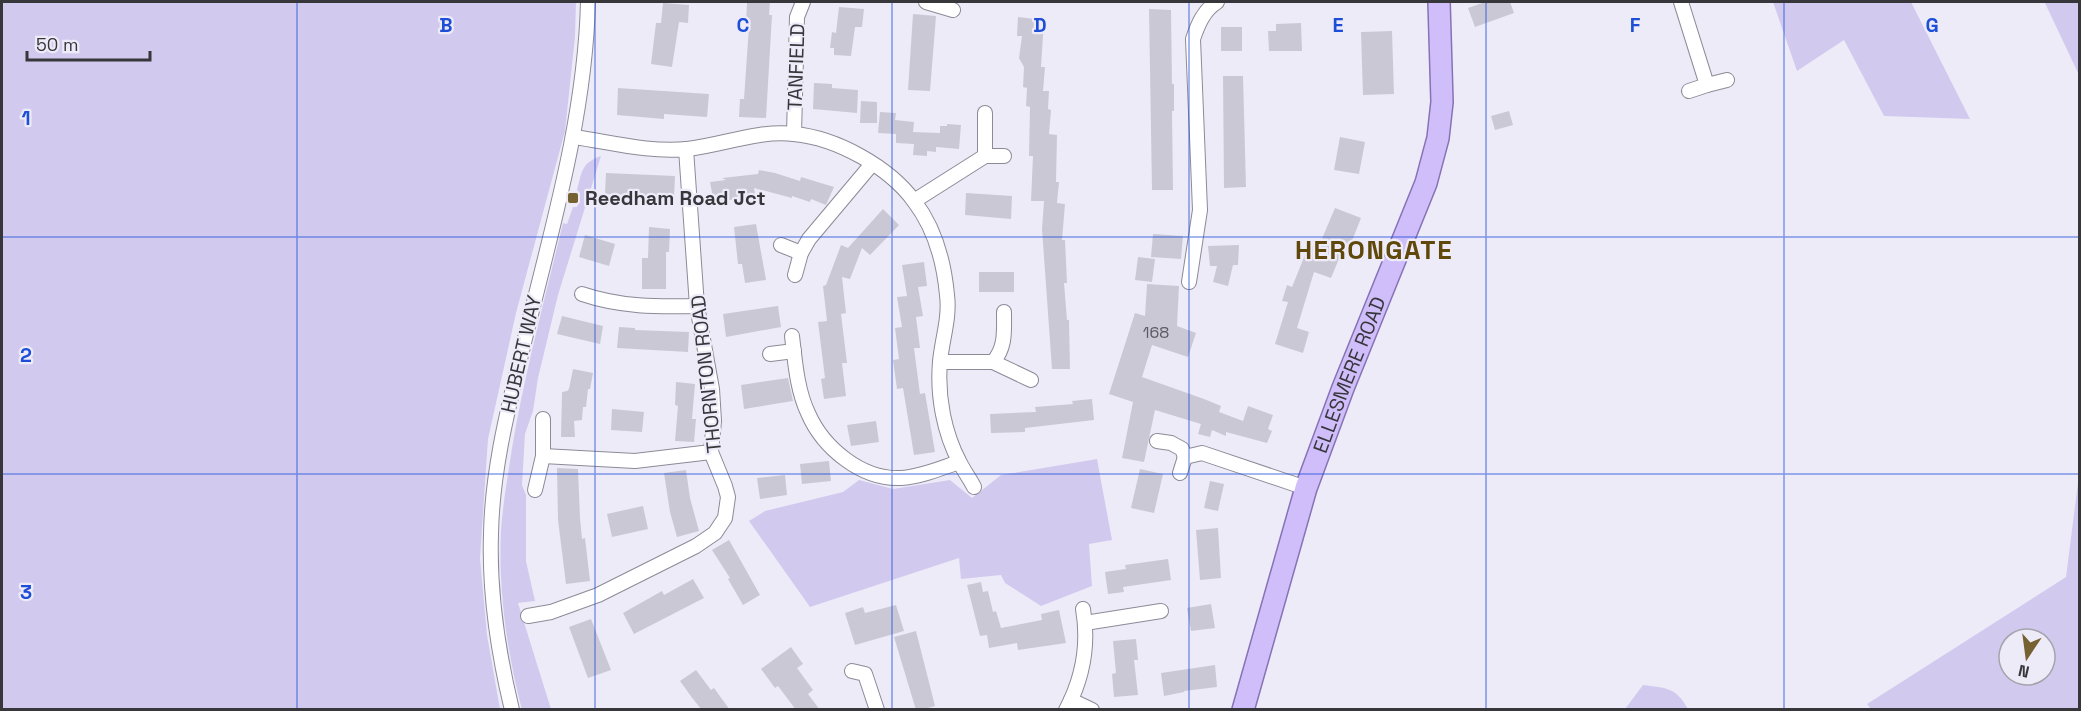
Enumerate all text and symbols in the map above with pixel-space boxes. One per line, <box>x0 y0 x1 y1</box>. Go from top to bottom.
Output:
text: B <box>439 12 453 38</box>
text: C <box>737 12 750 38</box>
text: D <box>1033 12 1047 38</box>
text: E <box>1332 12 1344 38</box>
text: F <box>1630 12 1641 38</box>
text: G <box>1925 12 1939 38</box>
street label: TANFIELD <box>781 23 811 111</box>
scale bar <box>27 24 150 62</box>
text: 50 m <box>36 33 78 56</box>
text: 1 <box>21 105 31 131</box>
place label: Reedham Road Jct <box>585 185 766 211</box>
marker: Reedham Road Jct <box>566 191 580 205</box>
district label: HERONGATE <box>1295 233 1453 267</box>
street label: HUBERT WAY <box>495 293 547 415</box>
street label: ELLESMERE ROAD <box>1307 293 1392 457</box>
street label: THORNTON ROAD <box>685 294 727 454</box>
house number: 168 <box>1143 322 1169 343</box>
text: 2 <box>20 342 32 368</box>
text: 3 <box>20 579 32 605</box>
north arrow <box>1997 627 2057 687</box>
text: N <box>2016 660 2031 683</box>

